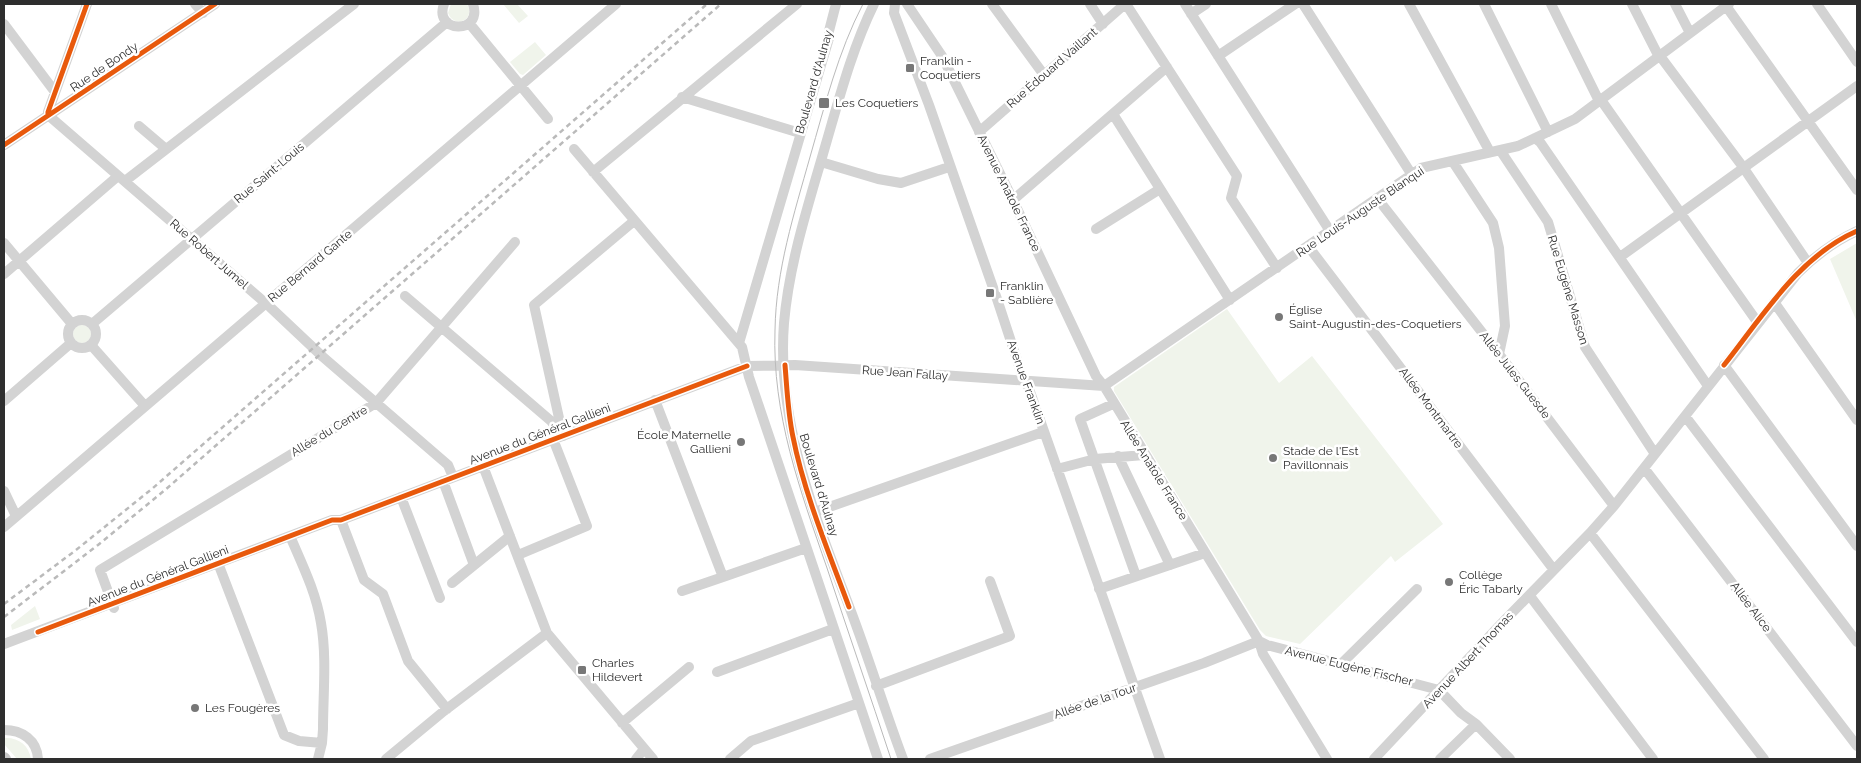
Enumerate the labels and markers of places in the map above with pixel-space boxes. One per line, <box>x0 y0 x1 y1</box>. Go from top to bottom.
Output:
place label: Franklin - Coquetiers <box>920 54 981 82</box>
marker: Franklin - Coquetiers <box>904 62 916 74</box>
marker: Les Coquetiers <box>817 96 831 110</box>
place label: Les Coquetiers <box>835 96 919 110</box>
place label: Franklin - Sablière <box>1000 279 1053 307</box>
marker: Franklin - Sablière <box>984 287 996 299</box>
place label: Église Saint-Augustin-des-Coquetiers <box>1289 303 1462 331</box>
marker: Église Saint-Augustin-des-Coquetiers <box>1273 311 1285 323</box>
place label: École Maternelle Gallieni <box>637 428 731 456</box>
marker: École Maternelle Gallieni <box>735 436 747 448</box>
place label: Stade de l'Est Pavillonnais <box>1283 444 1358 472</box>
marker: Stade de l'Est Pavillonnais <box>1267 452 1279 464</box>
place label: Collège Éric Tabarly <box>1459 568 1523 596</box>
marker: Collège Éric Tabarly <box>1443 576 1455 588</box>
place label: Charles Hildevert <box>592 656 643 684</box>
marker: Charles Hildevert <box>576 664 588 676</box>
place label: Les Fougères <box>205 701 280 715</box>
marker: Les Fougères <box>189 702 201 714</box>

